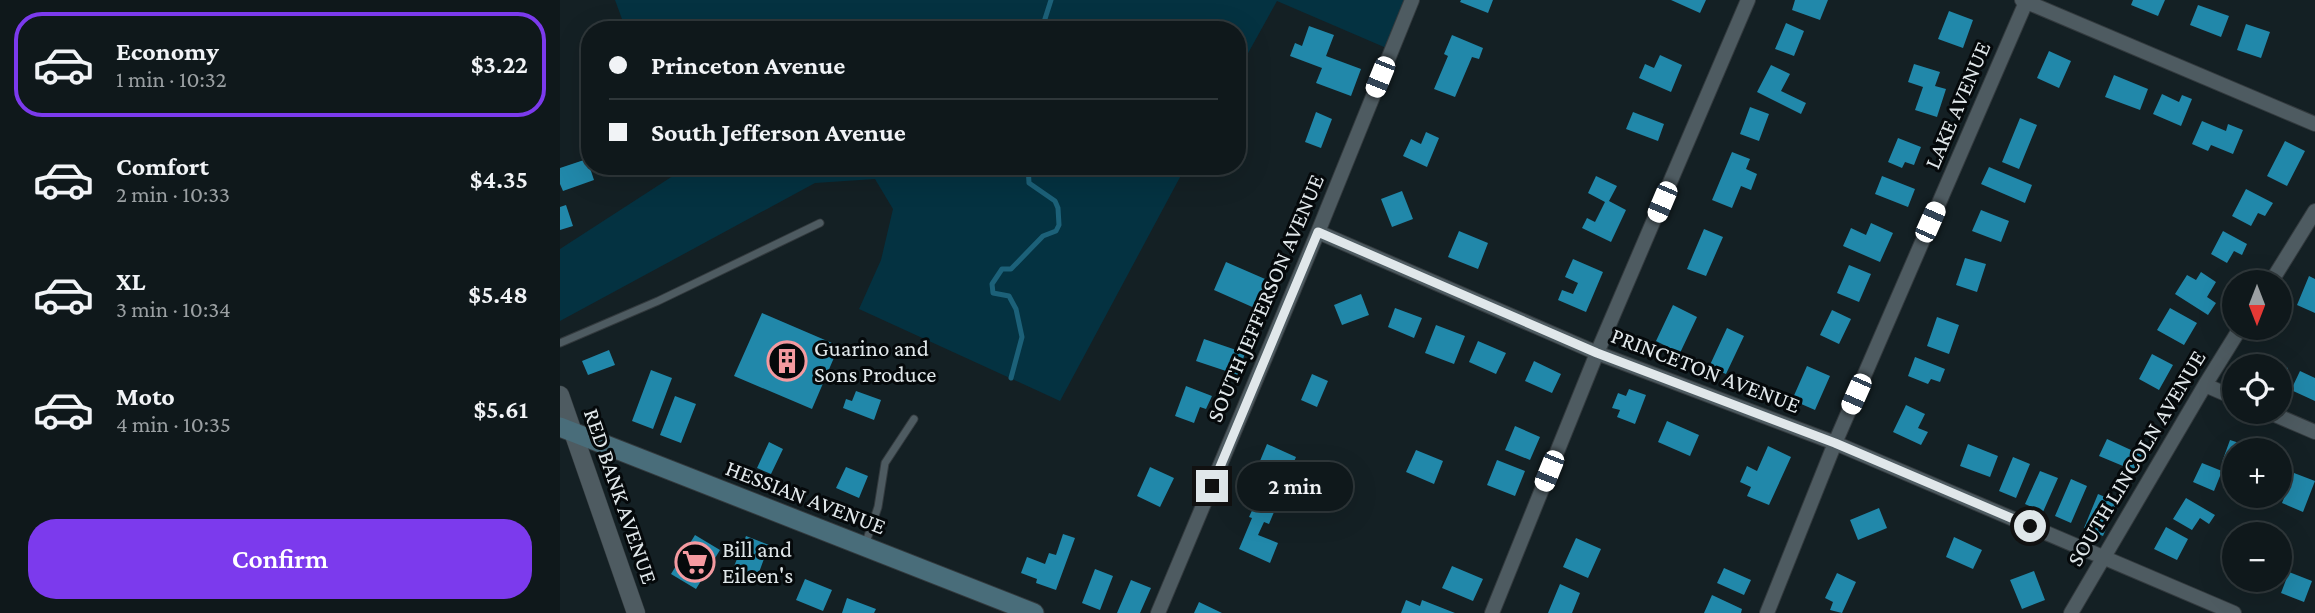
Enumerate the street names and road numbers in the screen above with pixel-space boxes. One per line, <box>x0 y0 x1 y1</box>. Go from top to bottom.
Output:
street label: LAKE AVENUE <box>1919 38 1995 172</box>
street label: SOUTH JEFFERSON AVENUE <box>1201 170 1329 426</box>
street label: PRINCETON AVENUE <box>1608 322 1804 418</box>
street label: SOUTH LINCOLN AVENUE <box>2061 345 2211 571</box>
street label: RED BANK AVENUE <box>579 405 663 587</box>
street label: HESSIAN AVENUE <box>722 455 890 539</box>

